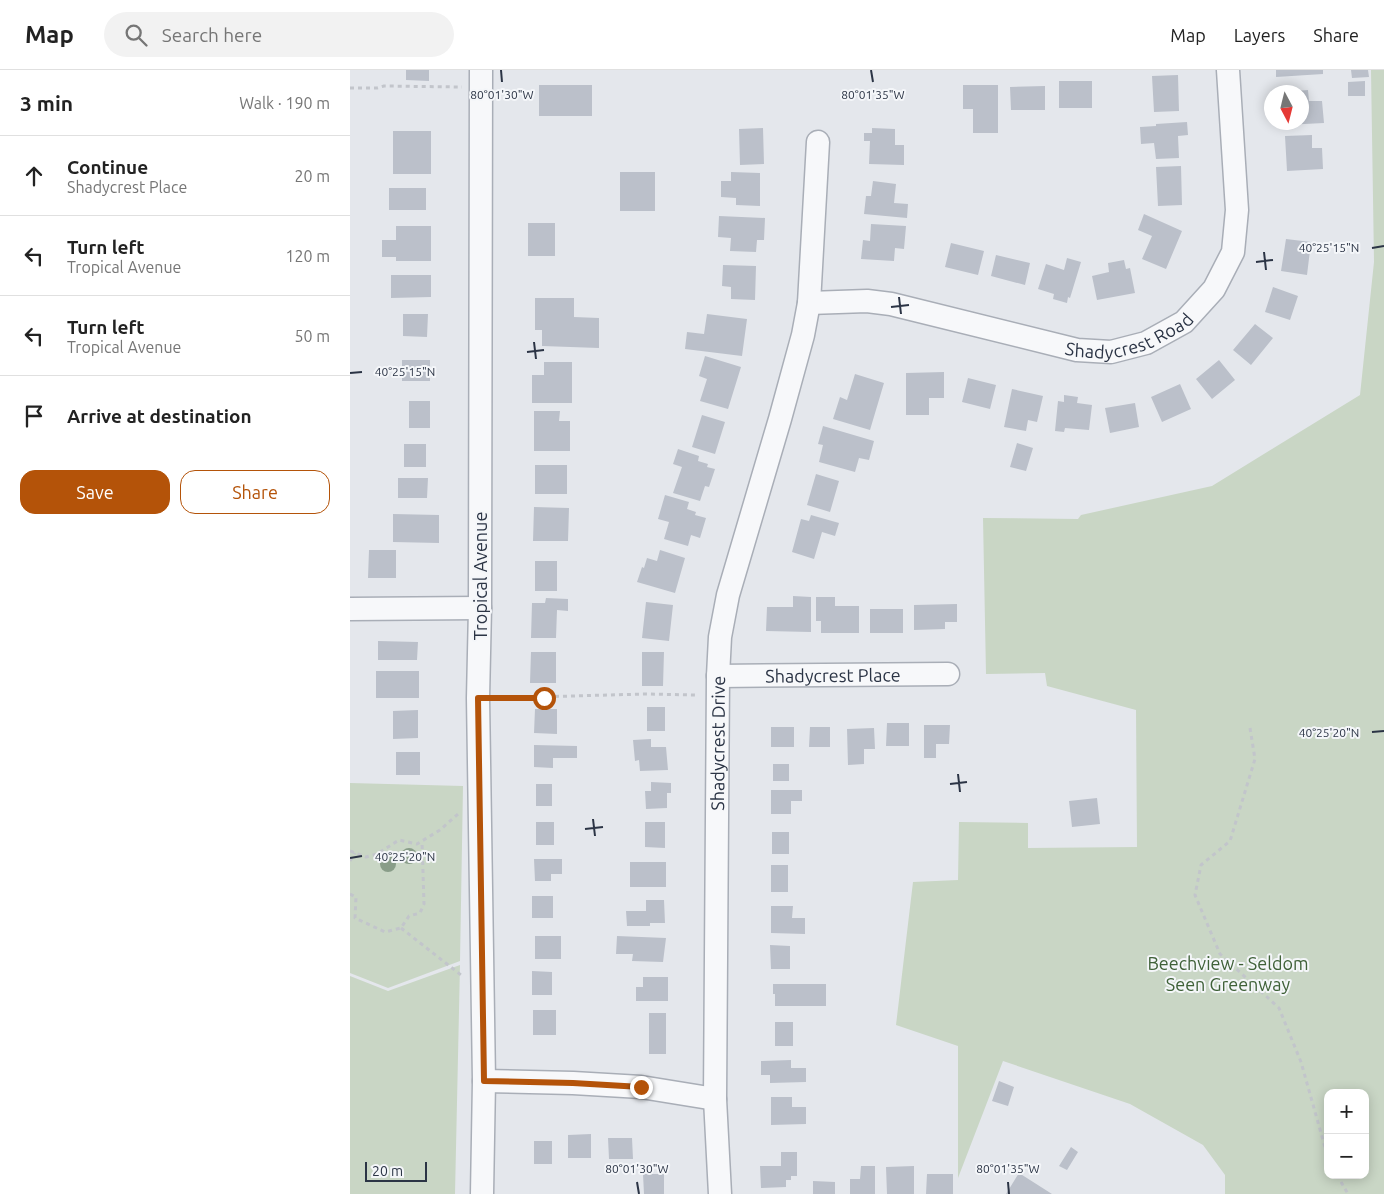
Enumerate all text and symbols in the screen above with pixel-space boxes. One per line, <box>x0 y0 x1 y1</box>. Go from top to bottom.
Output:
search box <box>104 12 454 57</box>
text: Map <box>25 21 74 48</box>
icon: search <box>122 21 150 49</box>
text: Search here <box>162 24 262 46</box>
text: Map <box>1170 25 1206 45</box>
text: Layers <box>1234 25 1285 45</box>
text: Share <box>1313 25 1359 45</box>
north arrow <box>1264 85 1309 130</box>
text: 80°01'30"W <box>470 88 534 101</box>
text: 80°01'35"W <box>841 88 905 101</box>
text: 3 min <box>20 91 73 115</box>
text: Walk · 190 m <box>239 94 330 112</box>
text: Continue <box>67 156 148 178</box>
icon: ahead <box>20 162 48 190</box>
text: 20 m <box>294 167 330 185</box>
text: Shadycrest Place <box>67 178 187 196</box>
text: Turn left <box>67 236 145 258</box>
text: 40°25'15"N <box>1299 241 1359 254</box>
icon: left <box>20 242 48 270</box>
text: 120 m <box>285 247 330 265</box>
text: Tropical Avenue <box>67 258 181 276</box>
street label: Shadycrest Road <box>1063 309 1197 362</box>
text: Turn left <box>67 316 145 338</box>
icon: left <box>20 322 48 350</box>
text: 50 m <box>294 327 330 345</box>
text: Tropical Avenue <box>67 338 181 356</box>
text: 40°25'15"N <box>375 365 435 378</box>
icon: arrive <box>20 402 48 430</box>
text: Arrive at destination <box>67 405 252 427</box>
button: Save <box>20 470 170 514</box>
button: Share <box>180 470 330 514</box>
street label: Tropical Avenue <box>470 512 490 640</box>
street label: Shadycrest Place <box>765 664 901 686</box>
street label: Shadycrest Drive <box>707 676 728 811</box>
route start <box>533 687 556 710</box>
text: 40°25'20"N <box>1299 726 1359 739</box>
text: 40°25'20"N <box>375 850 435 863</box>
park label: Beechview - Seldom Seen Greenway <box>1147 953 1309 994</box>
route end <box>630 1076 653 1099</box>
map controls <box>1324 1089 1369 1179</box>
button: + <box>1324 1089 1369 1134</box>
button: − <box>1324 1134 1369 1179</box>
scale bar <box>365 1159 428 1182</box>
text: 80°01'30"W <box>605 1162 669 1175</box>
text: 80°01'35"W <box>976 1162 1040 1175</box>
text: 20 m <box>372 1163 403 1179</box>

